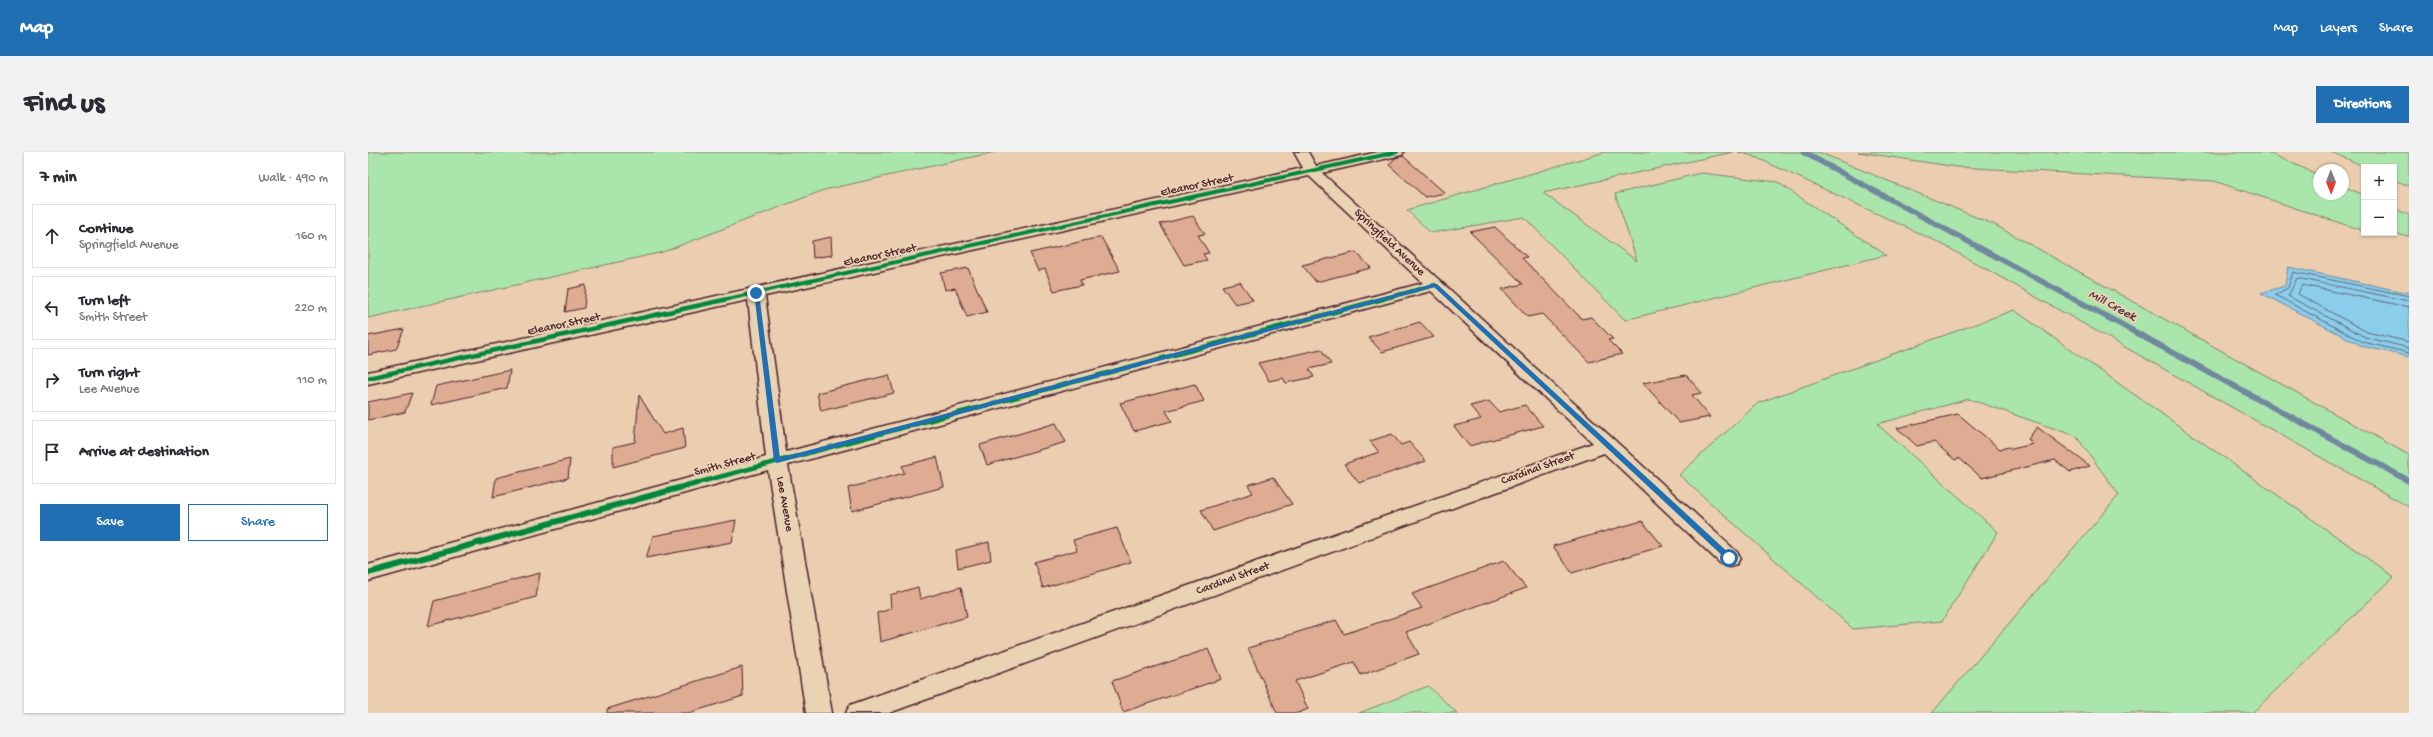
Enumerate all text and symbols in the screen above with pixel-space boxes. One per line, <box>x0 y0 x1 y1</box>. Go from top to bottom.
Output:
text: Map <box>20 17 53 40</box>
text: Map <box>2274 20 2298 37</box>
text: Layers <box>2320 20 2357 37</box>
text: Share <box>2379 20 2413 37</box>
button: Directions <box>2316 86 2409 123</box>
text: Find us <box>24 88 104 121</box>
north arrow <box>2313 164 2349 200</box>
map controls <box>2361 164 2397 236</box>
button: + <box>2361 164 2397 200</box>
text: 7 min <box>40 168 77 188</box>
text: Walk · 490 m <box>258 171 328 186</box>
street label: Eleanor Street <box>1159 171 1236 201</box>
button: − <box>2361 200 2397 236</box>
street label: Springfield Avenue <box>1351 207 1428 280</box>
text: Continue <box>79 220 133 238</box>
icon: ahead <box>41 225 63 247</box>
text: 160 m <box>295 229 327 244</box>
text: Springfield Avenue <box>79 238 179 253</box>
street label: Eleanor Street <box>842 241 919 271</box>
route end <box>747 284 765 302</box>
water label: Mill Creek <box>2086 287 2139 325</box>
text: Turn left <box>79 292 130 310</box>
icon: left <box>41 297 63 319</box>
text: 220 m <box>295 301 327 316</box>
text: Smith Street <box>79 310 147 325</box>
street label: Eleanor Street <box>526 310 603 340</box>
text: Turn right <box>79 364 139 382</box>
icon: right <box>41 369 63 391</box>
text: 110 m <box>297 373 327 388</box>
text: Lee Avenue <box>79 382 139 397</box>
icon: arrive <box>41 441 63 463</box>
text: Arrive at destination <box>79 443 209 461</box>
street label: Cardinal Street <box>1499 449 1578 489</box>
street label: Smith Street <box>693 450 758 480</box>
street label: Lee Avenue <box>772 475 796 533</box>
button: Save <box>40 504 180 541</box>
button: Share <box>188 504 328 541</box>
route start <box>1720 549 1738 567</box>
street label: Cardinal Street <box>1194 559 1273 599</box>

